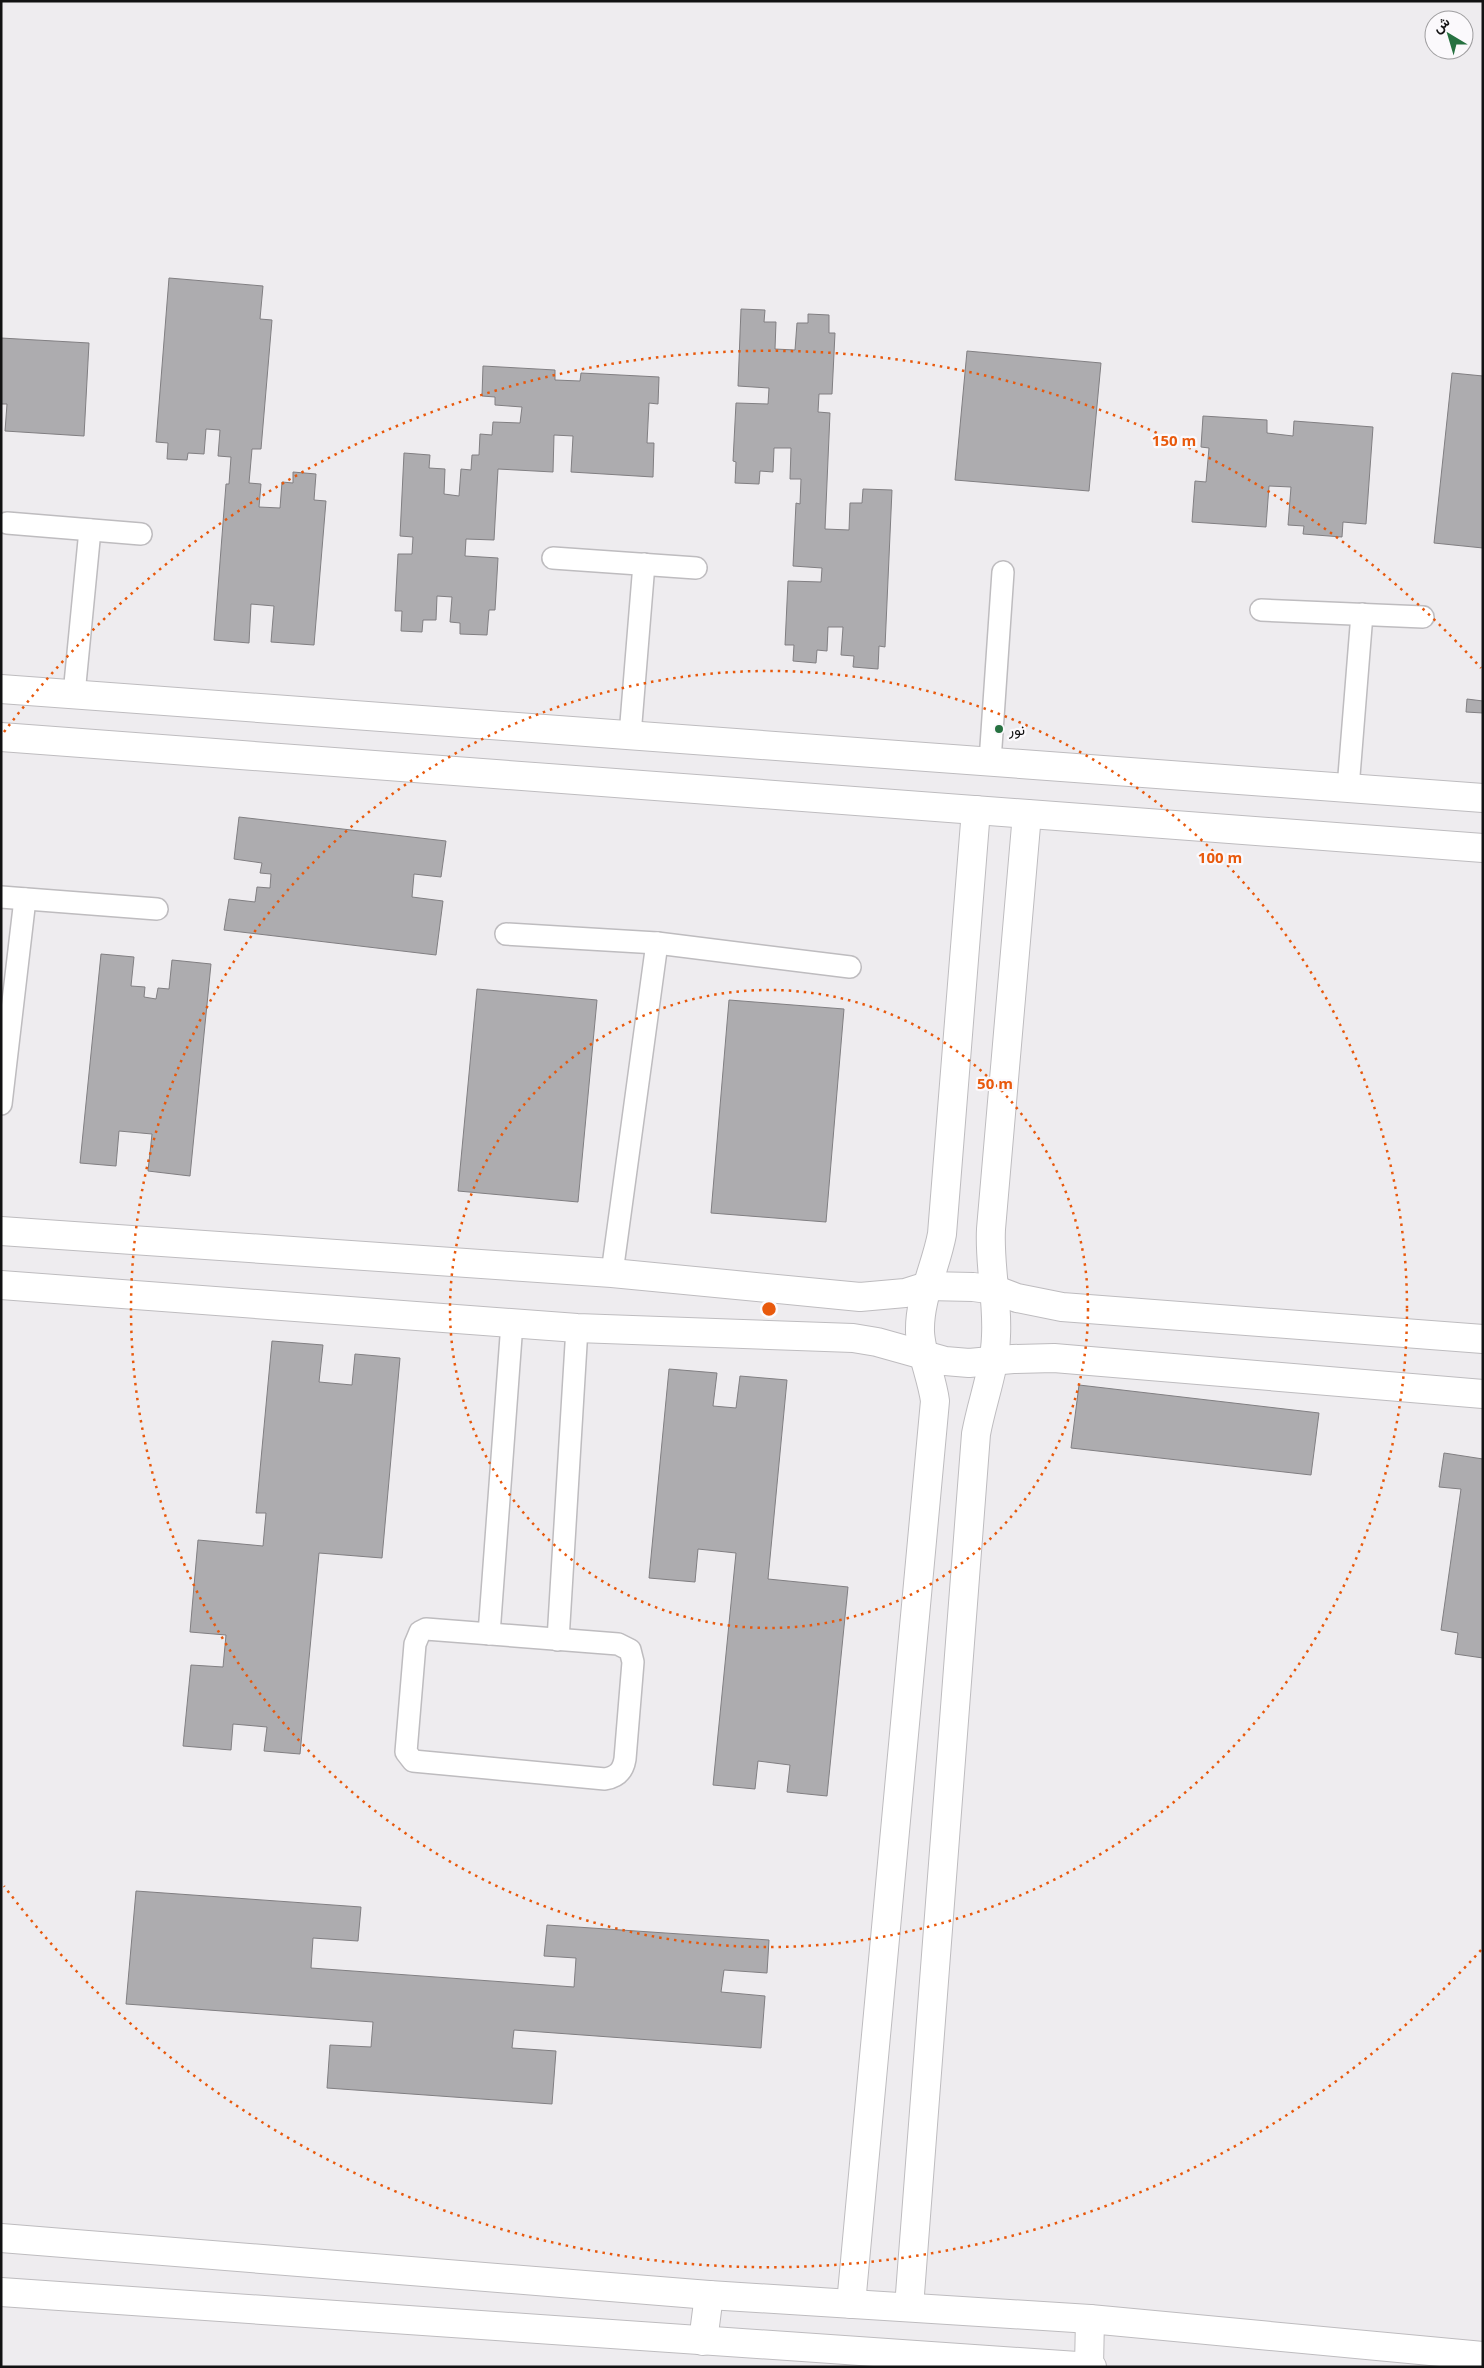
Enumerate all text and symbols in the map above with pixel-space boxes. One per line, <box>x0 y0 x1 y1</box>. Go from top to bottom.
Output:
north arrow <box>1424 10 1474 60</box>
text: ش <box>1428 12 1453 37</box>
text: 150 m <box>1152 430 1196 450</box>
place label: نور <box>1008 719 1025 739</box>
marker: نور <box>993 723 1005 735</box>
text: 100 m <box>1198 847 1242 867</box>
text: 50 m <box>977 1073 1013 1093</box>
centre of rings <box>760 1300 778 1318</box>

